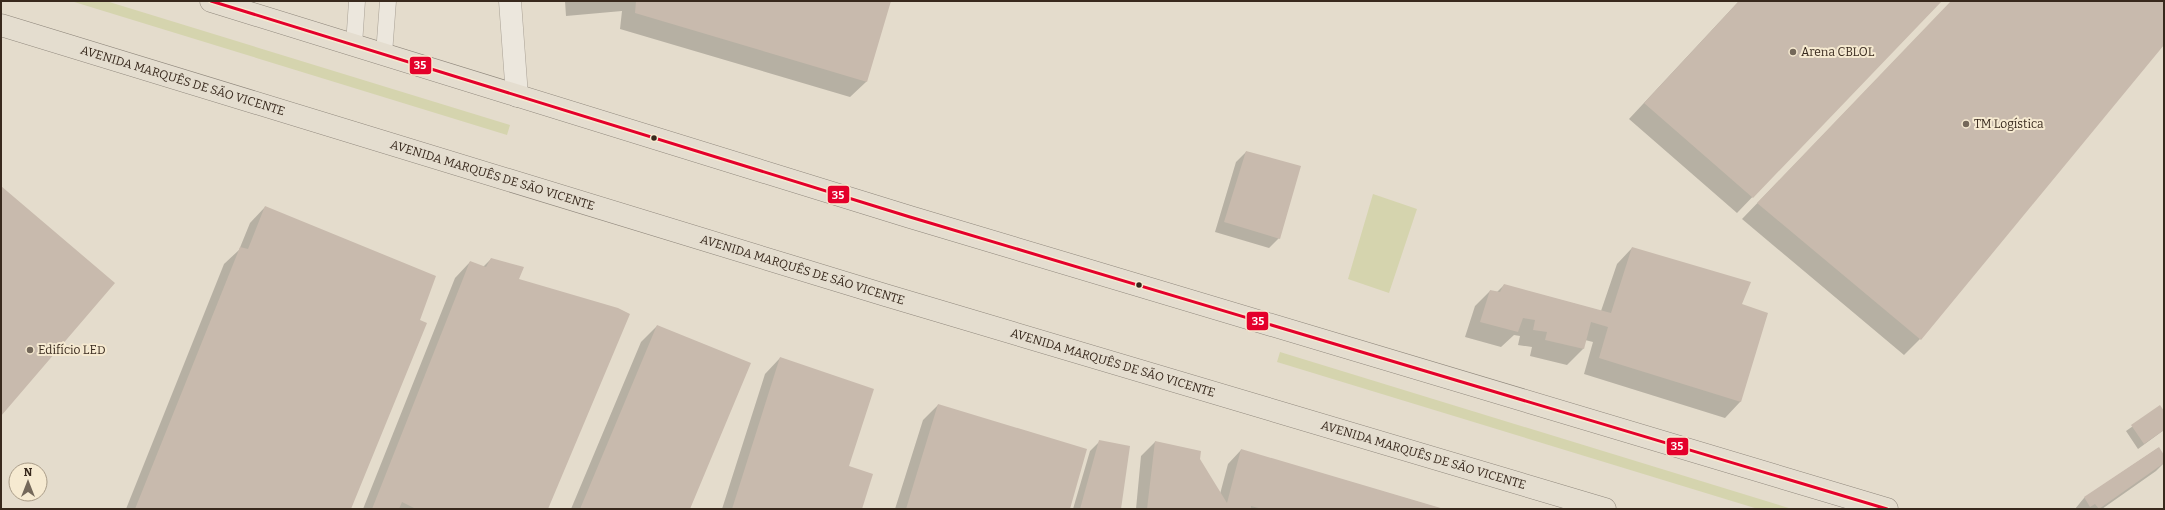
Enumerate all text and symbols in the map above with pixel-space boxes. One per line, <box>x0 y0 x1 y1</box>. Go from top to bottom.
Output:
street label: AVENIDA MARQUÊS DE SÃO VICENTE <box>79 43 287 118</box>
place label: Arena CBLOL <box>1801 45 1875 59</box>
marker: Arena CBLOL <box>1788 47 1798 57</box>
line badge: 35 <box>409 56 432 75</box>
text: 35 <box>414 59 426 72</box>
place label: TM Logística <box>1974 117 2044 131</box>
marker: TM Logística <box>1961 119 1971 129</box>
unlabelled marker <box>649 133 659 143</box>
street label: AVENIDA MARQUÊS DE SÃO VICENTE <box>389 137 596 213</box>
line badge: 35 <box>827 185 850 204</box>
text: 35 <box>832 189 844 202</box>
street label: AVENIDA MARQUÊS DE SÃO VICENTE <box>699 232 906 307</box>
unlabelled marker <box>1134 280 1144 290</box>
line badge: 35 <box>1246 311 1269 331</box>
text: 35 <box>1252 315 1264 328</box>
street label: AVENIDA MARQUÊS DE SÃO VICENTE <box>1009 326 1217 400</box>
place label: Edifício LED <box>38 343 106 357</box>
marker: Edifício LED <box>25 345 35 355</box>
street label: AVENIDA MARQUÊS DE SÃO VICENTE <box>1319 418 1527 492</box>
line badge: 35 <box>1666 437 1689 456</box>
text: 35 <box>1671 440 1683 453</box>
north arrow <box>8 462 48 502</box>
text: N <box>24 466 33 479</box>

